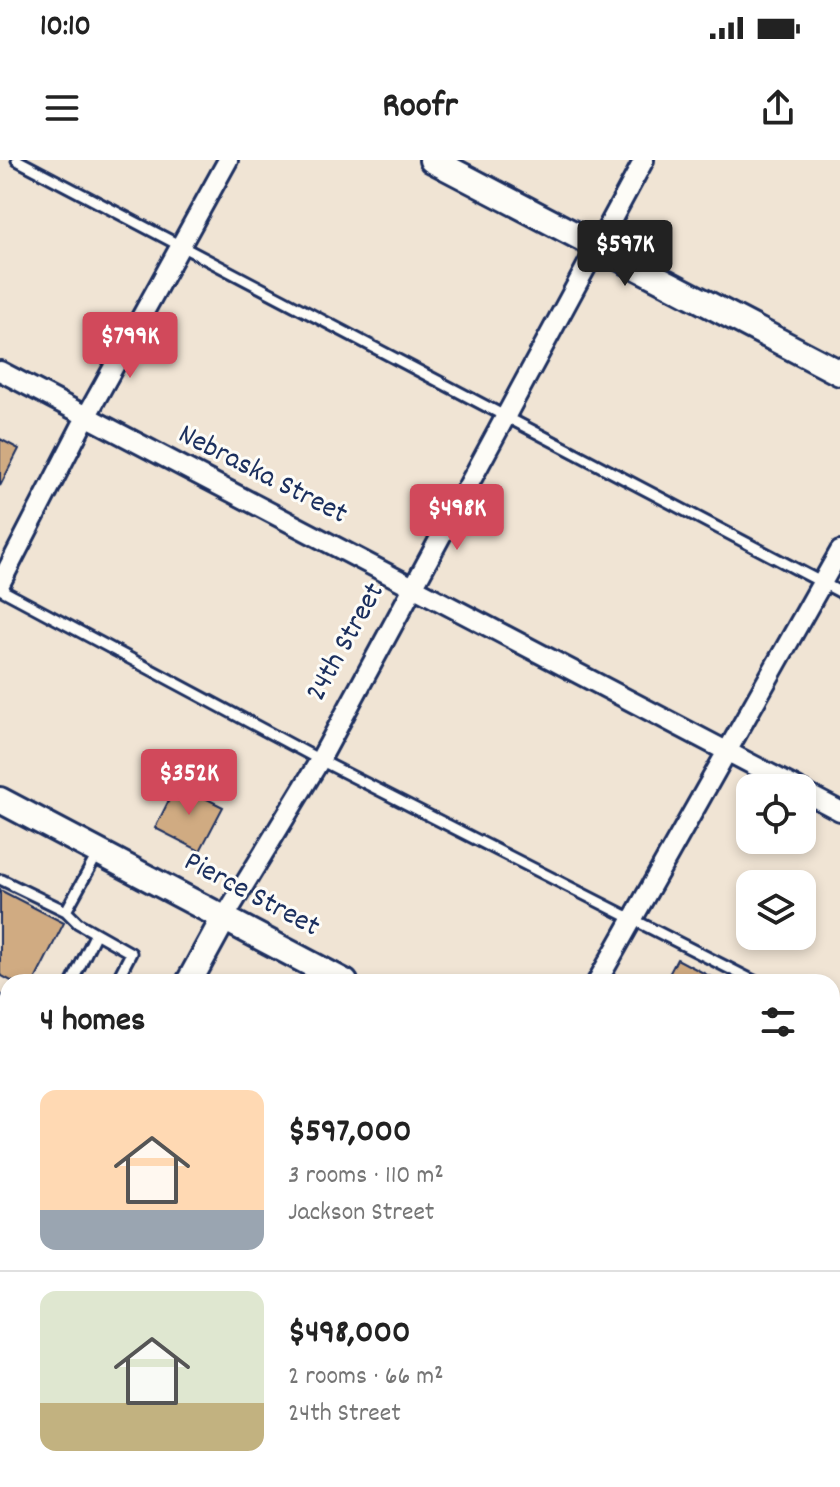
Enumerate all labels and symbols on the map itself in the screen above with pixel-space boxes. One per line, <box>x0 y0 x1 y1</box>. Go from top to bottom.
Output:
pin: $597K <box>569 220 681 288</box>
pin: $799K <box>74 312 186 380</box>
street label: Nebraska Street <box>170 415 354 537</box>
pin: $498K <box>401 484 513 552</box>
street label: 24th Street <box>297 576 397 710</box>
pin: $352K <box>133 749 245 817</box>
street label: Pierce Street <box>175 842 327 950</box>

